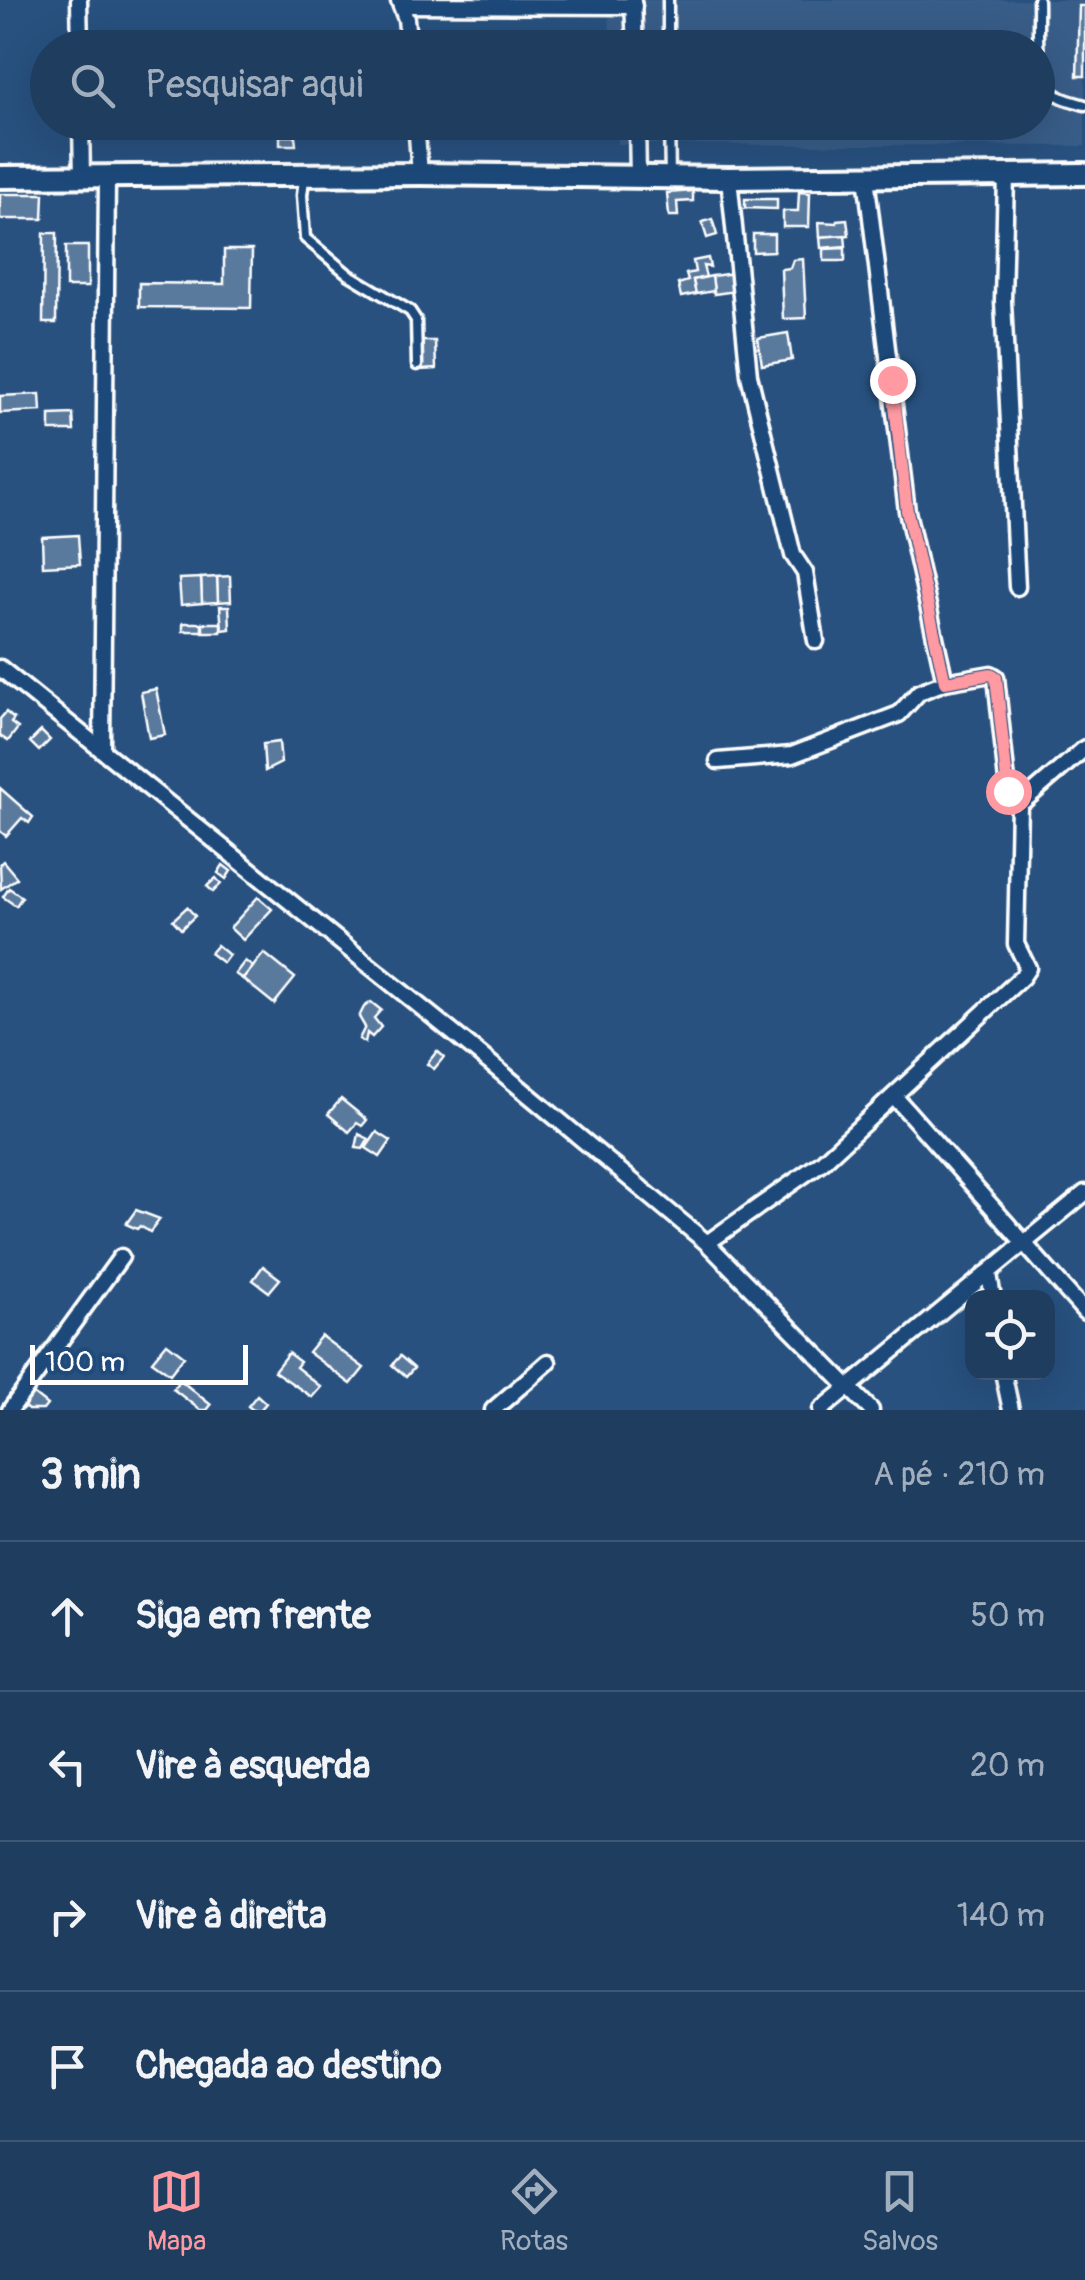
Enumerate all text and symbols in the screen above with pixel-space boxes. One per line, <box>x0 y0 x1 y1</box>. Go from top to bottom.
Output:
search box <box>30 30 1055 140</box>
icon: search <box>65 58 120 113</box>
text: Pesquisar aqui <box>145 61 363 109</box>
route end <box>870 358 916 404</box>
route start <box>986 769 1032 815</box>
map controls <box>965 1290 1055 1380</box>
button: locate <box>965 1290 1055 1380</box>
scale bar <box>30 1340 248 1384</box>
text: 100 m <box>45 1345 125 1380</box>
text: 3 min <box>40 1449 141 1501</box>
text: A pé · 210 m <box>873 1455 1045 1495</box>
icon: ahead <box>40 1589 95 1644</box>
text: Siga em frente <box>135 1592 371 1640</box>
text: 50 m <box>970 1596 1045 1636</box>
icon: left <box>40 1739 95 1794</box>
text: Vire à esquerda <box>135 1742 370 1790</box>
text: 20 m <box>970 1746 1045 1786</box>
icon: right <box>40 1889 95 1944</box>
text: Vire à direita <box>135 1892 327 1940</box>
text: 140 m <box>957 1896 1045 1936</box>
icon: arrive <box>40 2039 95 2094</box>
text: Chegada ao destino <box>135 2042 442 2090</box>
tab: Mapa <box>147 2164 206 2259</box>
tab: Rotas <box>500 2164 568 2259</box>
tab: Salvos <box>862 2164 938 2259</box>

